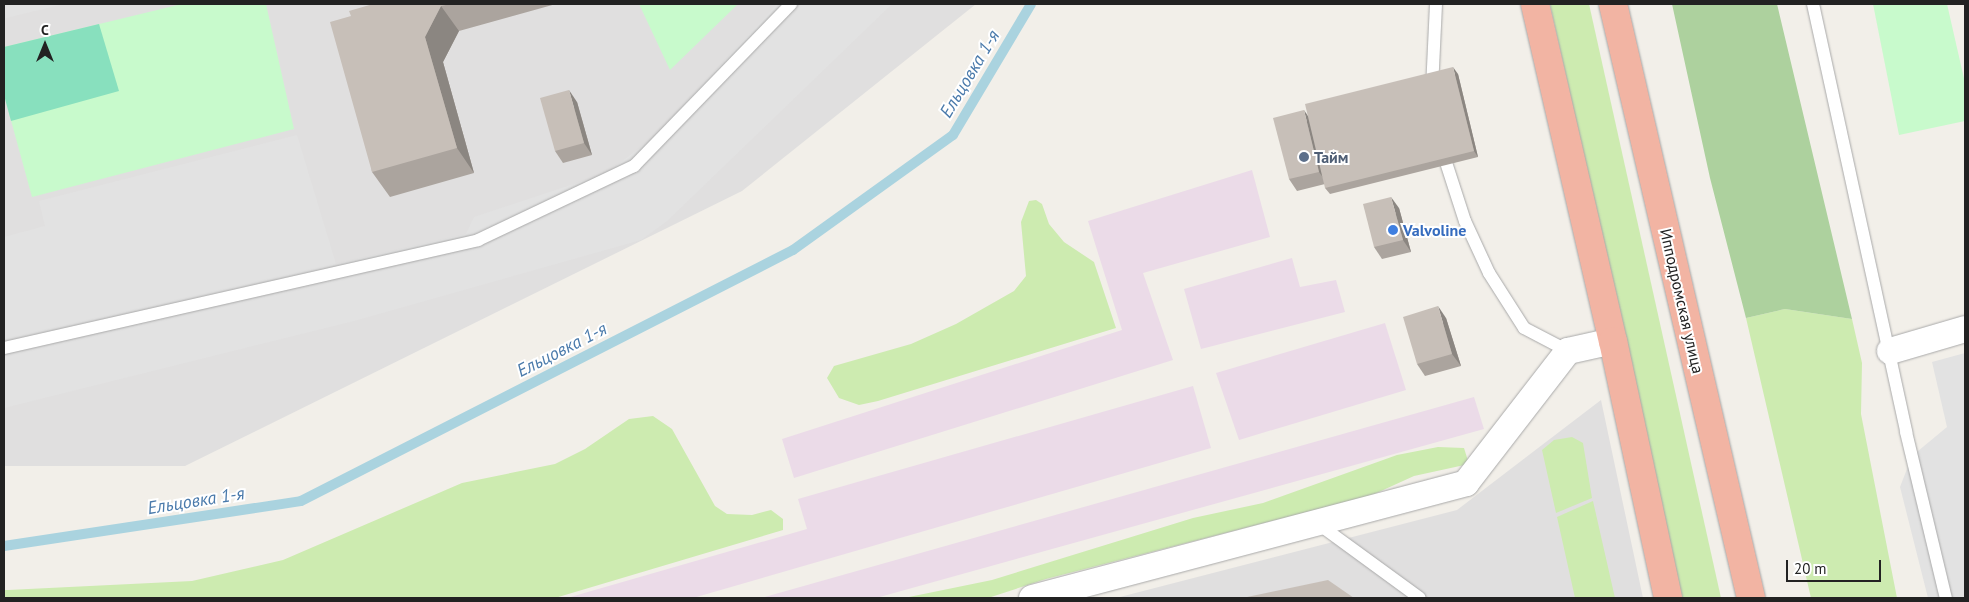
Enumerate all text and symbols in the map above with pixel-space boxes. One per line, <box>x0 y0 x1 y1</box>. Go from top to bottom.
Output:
north arrow <box>20 20 70 70</box>
text: С <box>41 21 49 39</box>
water label: Ельцовка 1-я <box>935 26 1005 122</box>
place label: Тайм <box>1314 147 1348 167</box>
marker: Тайм <box>1298 151 1310 163</box>
place label: Valvoline <box>1403 220 1466 240</box>
marker: Valvoline <box>1387 224 1399 236</box>
street label: Ипподромская улица <box>1656 227 1708 375</box>
water label: Ельцовка 1-я <box>513 318 611 382</box>
water label: Ельцовка 1-я <box>146 483 246 519</box>
scale bar <box>1789 550 1884 582</box>
text: 20 m <box>1794 559 1827 578</box>

